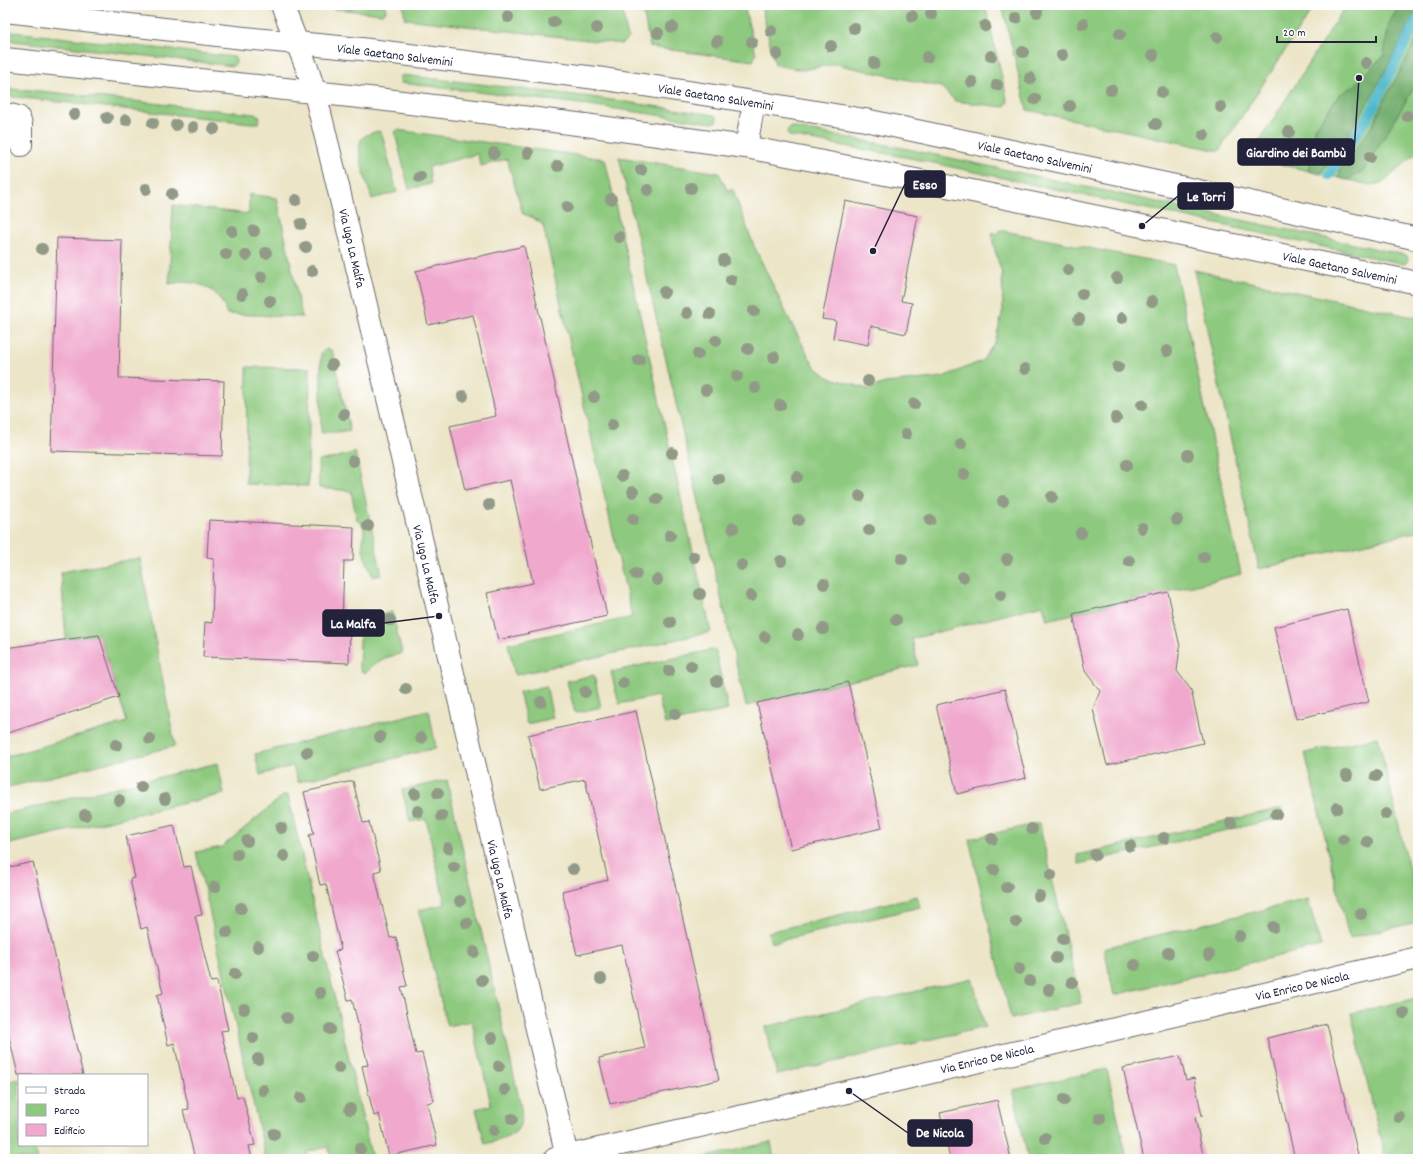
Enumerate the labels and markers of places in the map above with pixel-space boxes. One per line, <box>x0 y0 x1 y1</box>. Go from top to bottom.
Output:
callout: Giardino dei Bambù <box>1238 139 1354 165</box>
callout: Esso <box>905 171 945 197</box>
callout: Le Torri <box>1178 183 1233 209</box>
callout: La Malfa <box>323 610 384 636</box>
callout: De Nicola <box>908 1120 972 1146</box>

